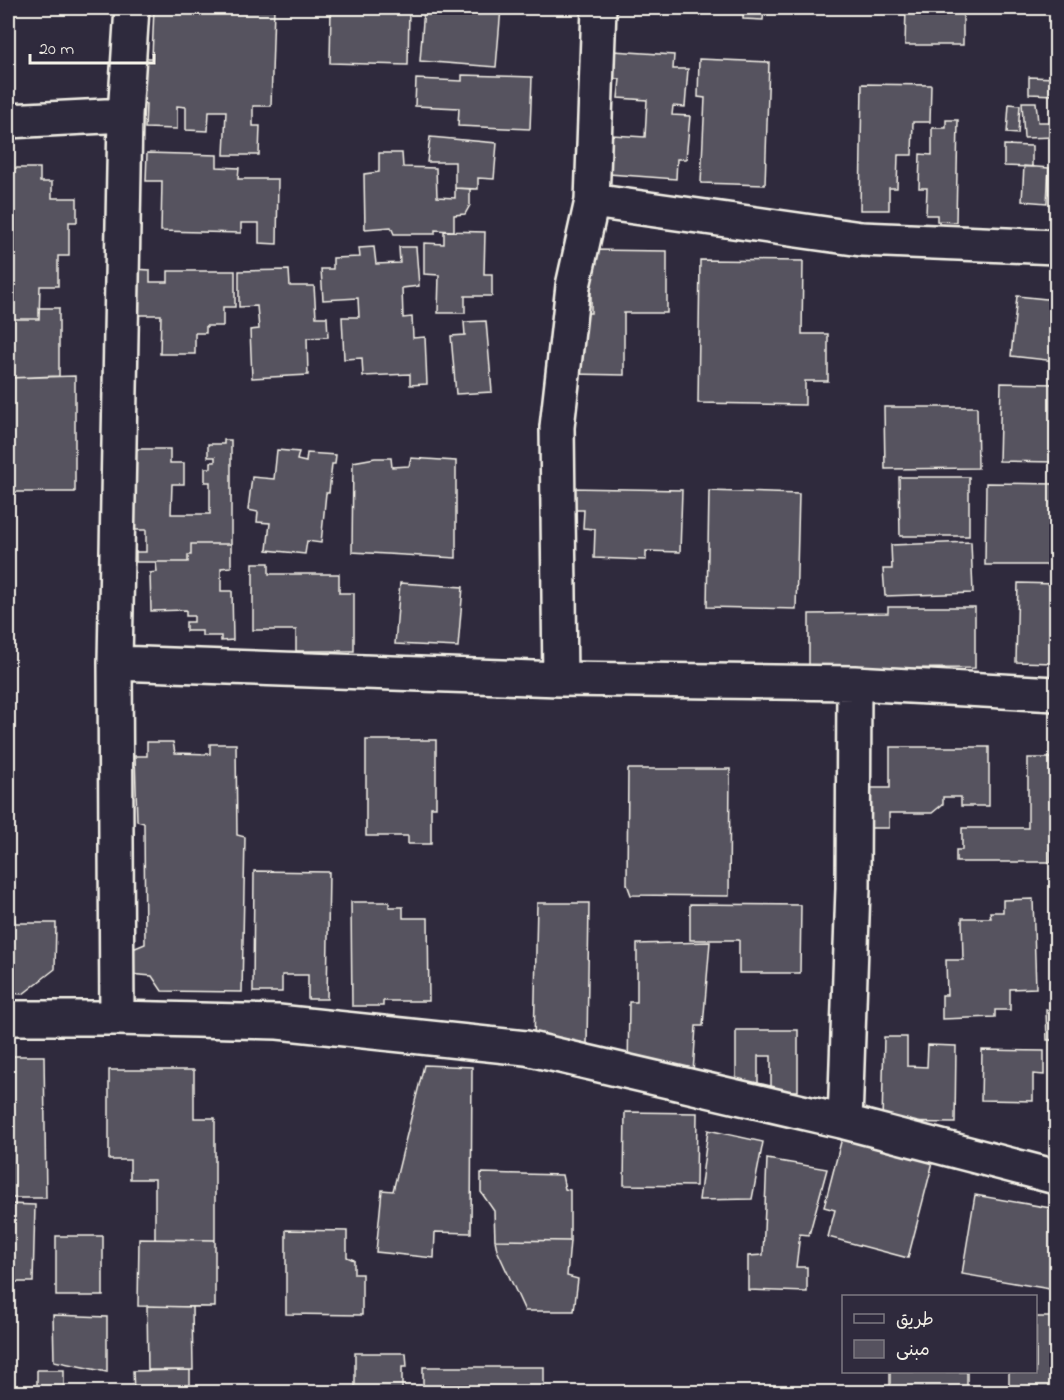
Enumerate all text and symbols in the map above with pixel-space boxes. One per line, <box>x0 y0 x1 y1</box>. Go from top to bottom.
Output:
scale bar <box>30 27 154 65</box>
text: 20 m <box>39 37 74 63</box>
legend <box>842 1295 1037 1373</box>
text: طريق <box>896 1308 934 1334</box>
text: مبنى <box>896 1338 930 1364</box>

